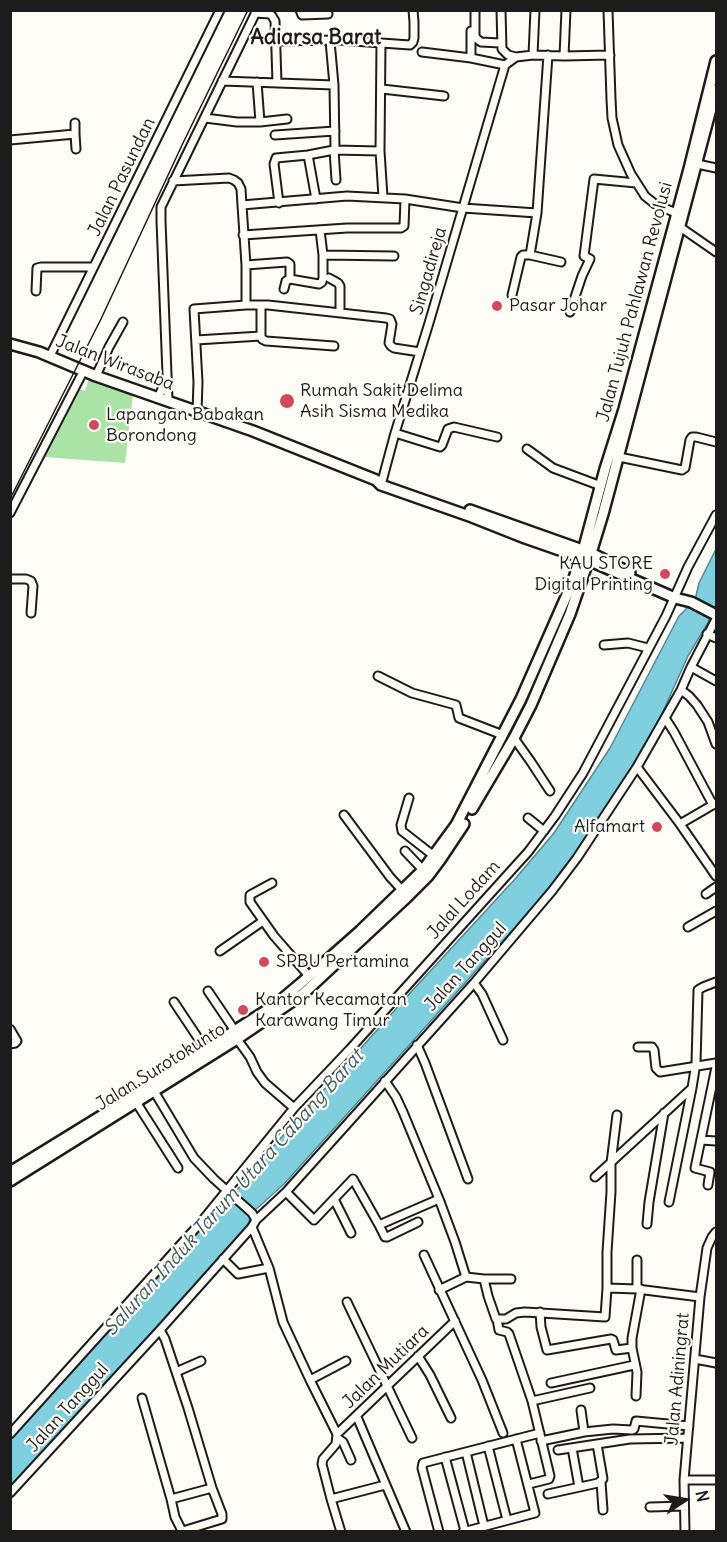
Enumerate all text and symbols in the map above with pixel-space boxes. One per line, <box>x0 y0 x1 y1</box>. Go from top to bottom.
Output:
district label: Adiarsa Barat <box>251 25 381 51</box>
street label: Jalan Pasundan <box>84 114 160 240</box>
street label: Jalan Tujuh Pahlawan Revolusi <box>593 180 677 424</box>
street label: Singadireja <box>406 225 452 317</box>
place label: Pasar Johar <box>509 295 607 317</box>
marker: Pasar Johar <box>490 299 504 313</box>
street label: Jalan Wirasaba <box>53 331 177 395</box>
place label: Rumah Sakit Delima Asih Sisma Medika <box>300 380 463 422</box>
marker: Rumah Sakit Delima Asih Sisma Medika <box>278 392 296 410</box>
place label: Lapangan Babakan Borondong <box>106 404 264 446</box>
marker: Lapangan Babakan Borondong <box>87 418 101 432</box>
place label: KAU STORE Digital Printing <box>534 553 653 596</box>
marker: KAU STORE Digital Printing <box>658 567 672 581</box>
place label: Alfamart <box>574 816 645 838</box>
marker: Alfamart <box>650 820 664 834</box>
street label: Jalal Lodam <box>423 856 505 944</box>
street label: Jalan Tanggul <box>421 918 511 1016</box>
place label: SPBU Pertamina <box>276 951 409 973</box>
marker: SPBU Pertamina <box>257 955 271 969</box>
place label: Kantor Kecamatan Karawang Timur <box>255 989 407 1032</box>
marker: Kantor Kecamatan Karawang Timur <box>236 1003 250 1017</box>
street label: Jalan Surotokunto <box>92 1019 230 1115</box>
water label: Saluran Induk Tarum Utara Cabang Barat <box>99 1045 369 1341</box>
street label: Jalan Adiningrat <box>661 1312 695 1446</box>
street label: Jalan Mutiara <box>339 1321 433 1413</box>
street label: Jalan Tanggul <box>23 1359 113 1457</box>
north arrow <box>655 1470 715 1530</box>
text: N <box>692 1489 714 1504</box>

